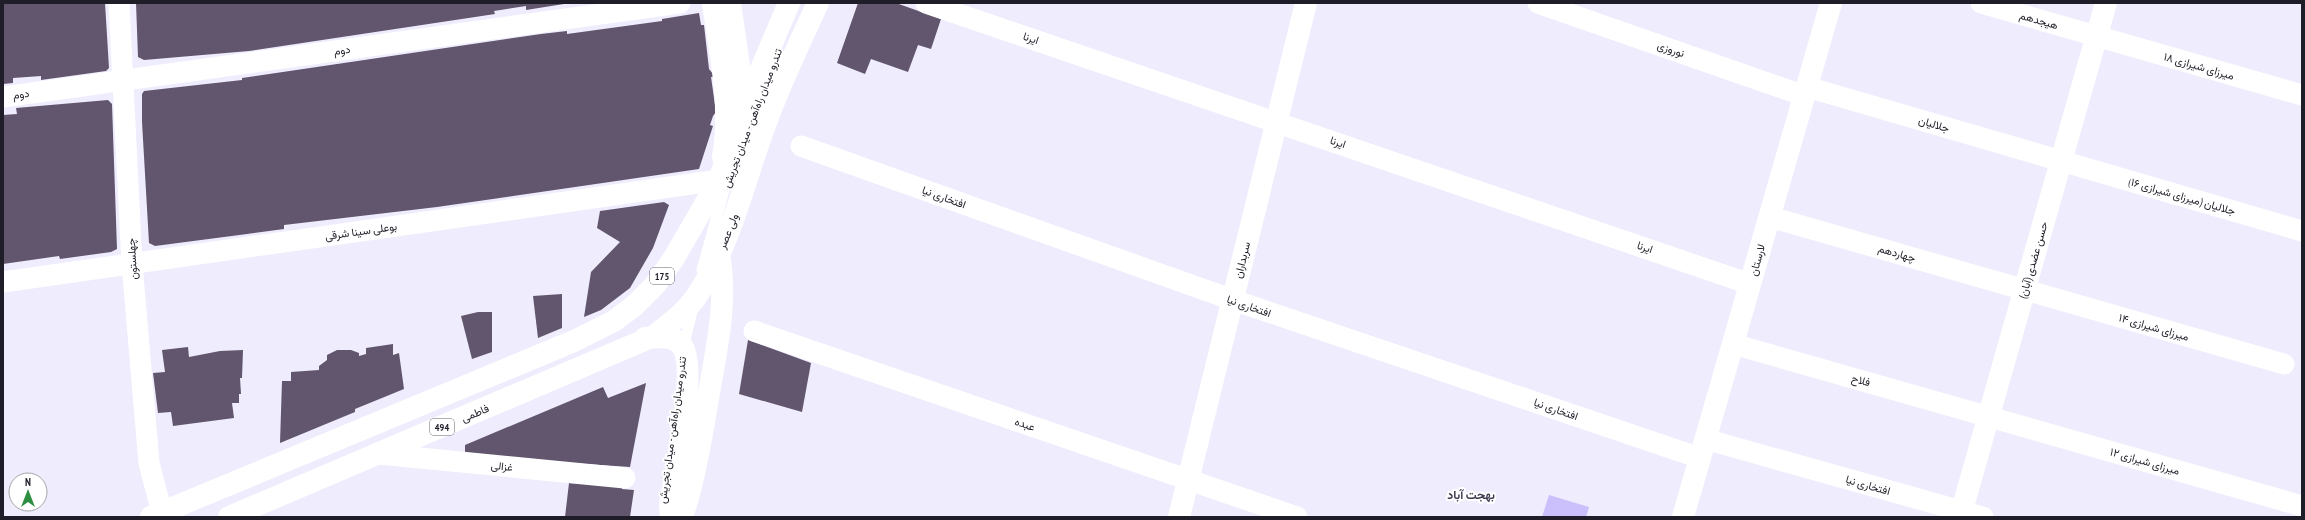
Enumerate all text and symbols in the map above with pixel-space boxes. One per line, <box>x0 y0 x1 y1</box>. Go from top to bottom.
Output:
street label: هیجدهم <box>2018 8 2060 33</box>
street label: ايرنا <box>1021 29 1041 47</box>
street label: نوروزی <box>1655 38 1687 60</box>
street label: دوم <box>333 42 351 59</box>
street label: تندرو میدان راه‌آهن - میدان تجریش <box>719 46 785 190</box>
street label: میرزای شیرازی ۱۸ <box>2162 49 2236 83</box>
street label: دوم <box>12 86 30 103</box>
street label: جلالیان <box>1917 113 1951 135</box>
street label: ايرنا <box>1328 133 1348 151</box>
street label: جلالیان (میرزای شیرازی ۱۶) <box>2127 174 2237 218</box>
street label: افتخاری نیا <box>920 183 968 211</box>
street label: ولی عصر <box>714 211 741 252</box>
street label: بوعلی سینا شرقی <box>324 219 398 243</box>
street label: حسن عضدی (آبان) <box>2015 220 2051 300</box>
street label: چهلستون <box>124 238 141 280</box>
street label: ايرنا <box>1635 238 1655 256</box>
street label: سربداران <box>1231 240 1253 280</box>
street label: چهاردهم <box>1876 241 1917 266</box>
street label: لارستان <box>1746 243 1768 277</box>
road number: 175 <box>650 268 674 284</box>
street label: افتخاری نیا <box>1225 292 1273 320</box>
street label: میرزای شیرازی ۱۴ <box>2117 310 2191 344</box>
street label: تندرو میدان راه‌آهن - میدان تجریش <box>655 355 689 504</box>
street label: فلاح <box>1850 371 1872 390</box>
street label: افتخاری نیا <box>1532 395 1580 423</box>
street label: فاطمی <box>459 401 491 425</box>
street label: عبده <box>1013 414 1037 434</box>
road number: 494 <box>430 419 454 435</box>
street label: میرزای شیرازی ۱۲ <box>2109 444 2182 478</box>
street label: غزالی <box>490 458 514 474</box>
north arrow <box>8 472 48 512</box>
street label: افتخاری نیا <box>1844 472 1892 498</box>
text: N <box>25 475 31 489</box>
district label: بهجت آباد <box>1447 487 1495 503</box>

